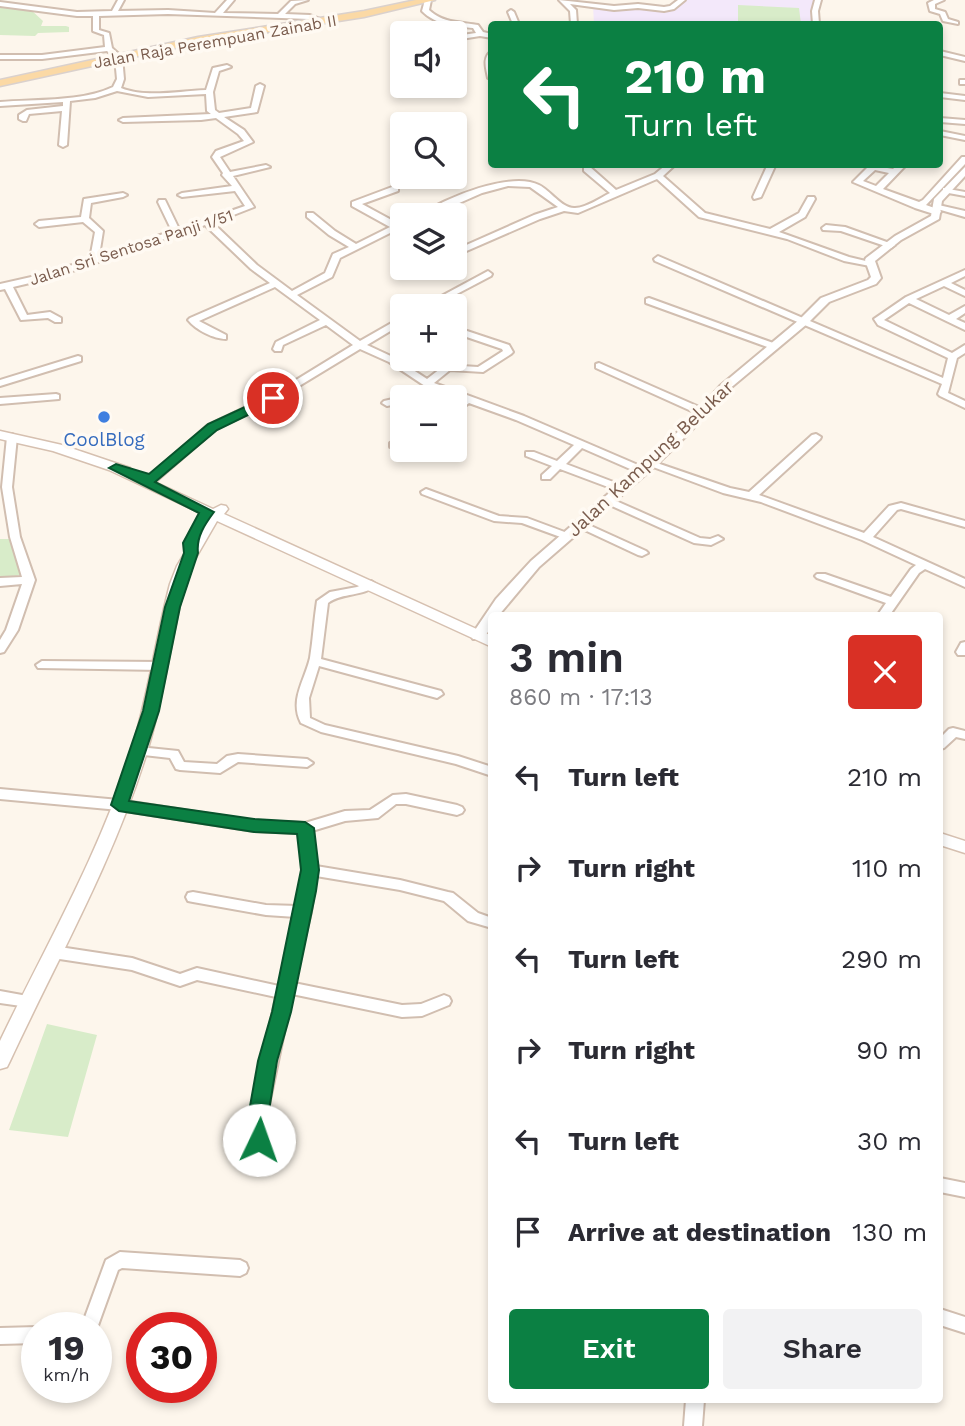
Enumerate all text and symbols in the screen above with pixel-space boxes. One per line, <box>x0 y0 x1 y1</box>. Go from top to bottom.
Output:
street label: Jalan Raja Perempuan Zainab II <box>92 11 338 72</box>
map controls <box>390 21 467 462</box>
button: sound <box>390 21 467 98</box>
text: 210 m <box>624 47 766 105</box>
icon: left <box>509 49 600 140</box>
text: Turn left <box>624 106 757 144</box>
button: search <box>390 112 467 189</box>
button: layers <box>390 203 467 280</box>
street label: Jalan Sri Sentosa Panji 1/51 <box>27 206 235 289</box>
button: + <box>390 294 467 371</box>
pin <box>243 368 303 428</box>
street label: Jalan Kampung Belukar <box>562 375 738 541</box>
icon: arrive <box>254 379 292 417</box>
button: − <box>390 385 467 462</box>
marker: CoolBlog <box>96 409 112 425</box>
place label: CoolBlog <box>63 428 146 451</box>
text: 3 min <box>509 633 624 682</box>
button: close <box>848 635 922 709</box>
text: 860 m · 17:13 <box>509 684 653 711</box>
icon: left <box>509 758 547 796</box>
text: Turn left <box>568 762 679 792</box>
text: 210 m <box>847 762 922 792</box>
icon: right <box>509 849 547 887</box>
text: Turn right <box>568 853 695 883</box>
text: 110 m <box>852 853 922 883</box>
icon: left <box>509 940 547 978</box>
text: Turn left <box>568 944 679 974</box>
text: 290 m <box>841 944 922 974</box>
icon: right <box>509 1031 547 1069</box>
text: Turn right <box>568 1035 695 1065</box>
text: 90 m <box>856 1035 922 1065</box>
position arrow <box>222 1103 296 1177</box>
icon: left <box>509 1122 547 1160</box>
text: Turn left <box>568 1126 679 1156</box>
text: 30 m <box>857 1126 922 1156</box>
icon: arrive <box>509 1213 547 1251</box>
text: Arrive at destination <box>568 1217 831 1247</box>
text: 130 m <box>852 1217 927 1247</box>
button: Exit <box>509 1309 709 1389</box>
button: Share <box>723 1309 922 1389</box>
speed limit sign: 30 <box>126 1312 217 1403</box>
text: 19 <box>48 1327 85 1369</box>
text: km/h <box>43 1364 90 1385</box>

